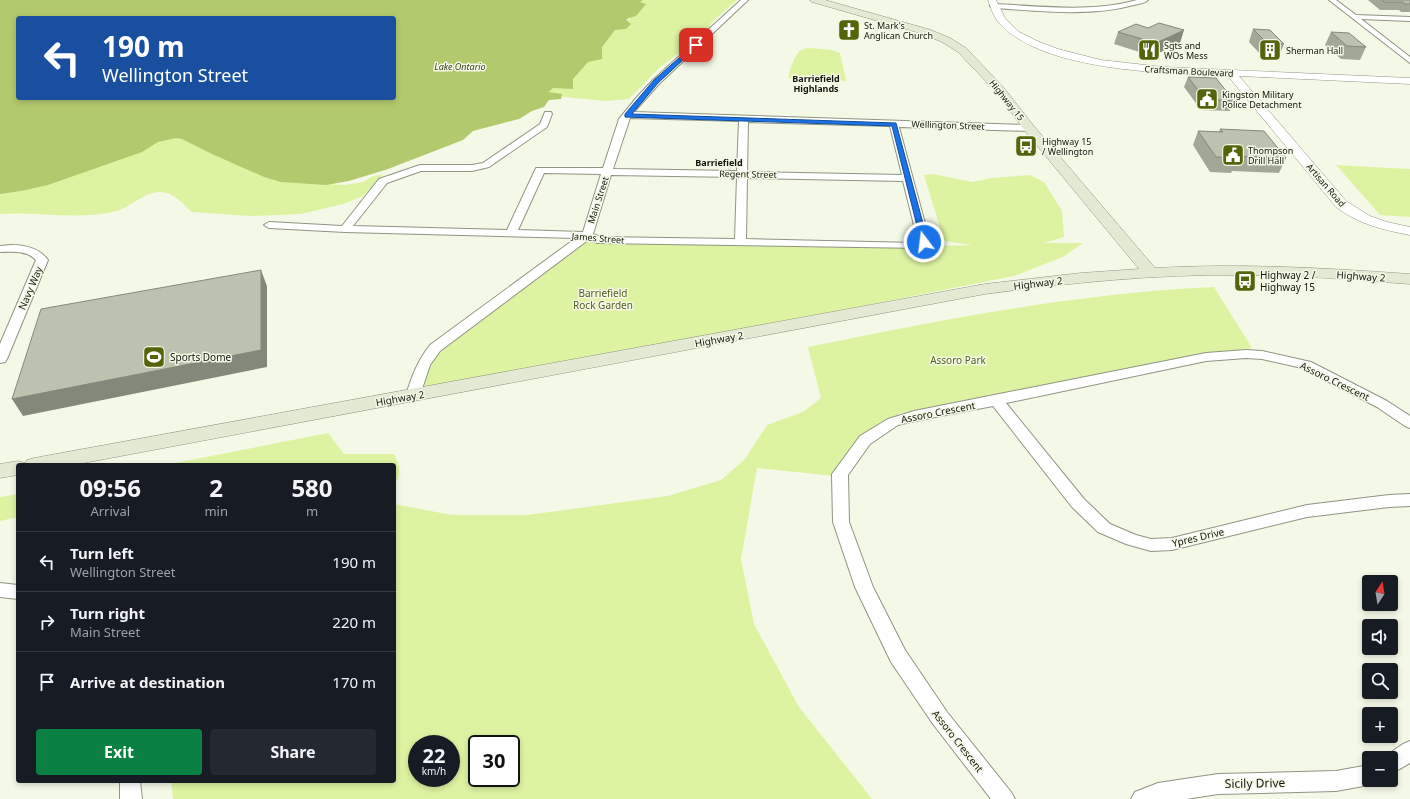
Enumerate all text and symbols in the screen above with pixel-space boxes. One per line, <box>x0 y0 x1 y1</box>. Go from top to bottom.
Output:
church icon: St. Mark's Anglican Church <box>836 17 862 43</box>
place label: St. Mark's Anglican Church <box>864 19 933 42</box>
text: 190 m <box>102 27 185 65</box>
pin <box>679 28 713 62</box>
icon: left <box>36 32 88 84</box>
icon: arrive <box>685 34 707 56</box>
restaurant icon: Sgts and WOs Mess <box>1136 37 1162 63</box>
building icon: Sherman Hall <box>1257 37 1283 63</box>
place label: Sgts and WOs Mess <box>1164 39 1208 62</box>
place label: Sherman Hall <box>1286 44 1343 57</box>
water label: Lake Ontario <box>434 60 486 73</box>
street label: Craftsman Boulevard <box>1144 62 1234 80</box>
text: Wellington Street <box>102 63 248 87</box>
district label: Barriefield Highlands <box>792 72 840 95</box>
street label: Highway 15 <box>986 77 1028 123</box>
public building icon: Kingston Military Police Detachment <box>1194 86 1220 112</box>
place label: Kingston Military Police Detachment <box>1222 88 1302 111</box>
street label: Wellington Street <box>911 117 985 133</box>
bus stop icon: Highway 15 / Wellington <box>1013 133 1039 159</box>
place label: Highway 15 / Wellington <box>1042 135 1093 158</box>
public building icon: Thompson Drill Hall <box>1220 142 1246 168</box>
place label: Thompson Drill Hall <box>1248 144 1293 167</box>
district label: Barriefield <box>695 156 743 169</box>
street label: Artisan Road <box>1303 160 1349 210</box>
street label: Regent Street <box>719 167 778 181</box>
street label: Main Street <box>584 174 612 225</box>
position arrow <box>903 221 945 263</box>
street label: James Street <box>570 229 626 247</box>
street label: Navy Way <box>15 263 46 312</box>
street label: Highway 2 <box>1336 267 1386 285</box>
bus stop icon: Highway 2 / Highway 15 <box>1232 268 1258 294</box>
place label: Highway 2 / Highway 15 <box>1260 268 1316 294</box>
street label: Highway 2 <box>1013 273 1064 293</box>
park label: Barriefield Rock Garden <box>573 286 633 312</box>
street label: Highway 2 <box>694 328 745 350</box>
sports icon: Sports Dome <box>141 344 167 370</box>
place label: Sports Dome <box>170 350 232 364</box>
park label: Assoro Park <box>930 353 987 367</box>
street label: Assoro Crescent <box>1298 358 1372 404</box>
street label: Highway 2 <box>375 387 426 409</box>
street label: Assoro Crescent <box>900 398 977 426</box>
text: 09:56 <box>79 471 141 504</box>
text: 2 <box>209 471 223 504</box>
text: 580 <box>291 471 333 504</box>
text: Arrival <box>90 502 130 520</box>
text: min <box>204 502 228 520</box>
text: m <box>306 502 318 520</box>
street label: Ypres Drive <box>1171 524 1226 550</box>
text: Turn left <box>70 543 134 563</box>
icon: left <box>36 551 58 573</box>
text: 190 m <box>332 552 376 572</box>
text: Wellington Street <box>70 563 176 581</box>
north arrow <box>1362 575 1398 611</box>
map controls <box>1362 575 1398 787</box>
text: Turn right <box>70 603 145 623</box>
icon: right <box>36 611 58 633</box>
text: 220 m <box>332 612 376 632</box>
button: sound <box>1362 619 1398 655</box>
text: Main Street <box>70 623 140 641</box>
button: search <box>1362 663 1398 699</box>
icon: arrive <box>36 671 58 693</box>
text: Arrive at destination <box>70 672 225 692</box>
text: 170 m <box>332 672 376 692</box>
street label: Assoro Crescent <box>929 707 987 775</box>
button: + <box>1362 707 1398 743</box>
button: Exit <box>36 729 202 775</box>
button: Share <box>210 729 376 775</box>
speed limit sign: 30 <box>468 735 520 787</box>
text: 22 <box>423 742 445 769</box>
button: − <box>1362 751 1398 787</box>
text: km/h <box>422 764 446 778</box>
street label: Sicily Drive <box>1225 774 1286 792</box>

